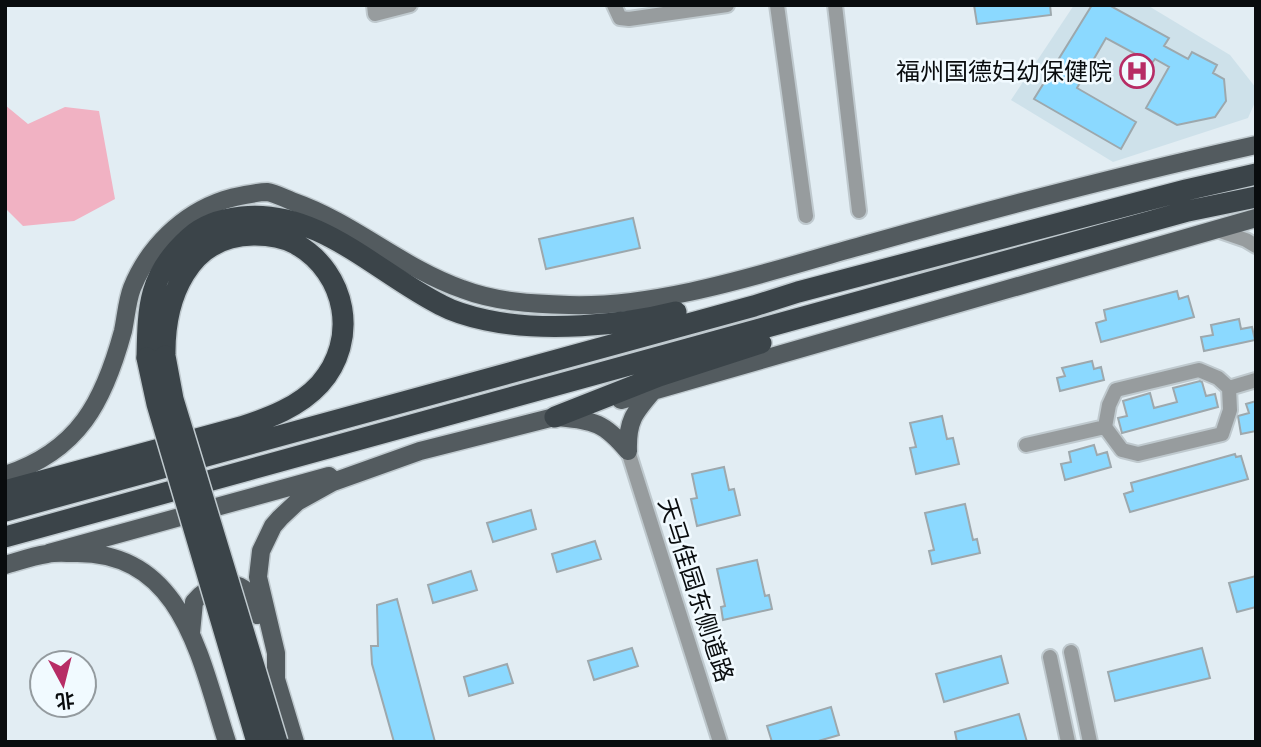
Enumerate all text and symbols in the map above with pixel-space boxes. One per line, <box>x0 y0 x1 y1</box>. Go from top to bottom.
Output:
hospital icon: 福州国德妇幼保健院 <box>1118 52 1156 90</box>
place label: 福州国德妇幼保健院 <box>896 58 1112 85</box>
street label: 天马佳园东侧道路 <box>653 495 739 685</box>
north arrow <box>28 649 98 719</box>
text: 北 <box>54 689 76 713</box>

